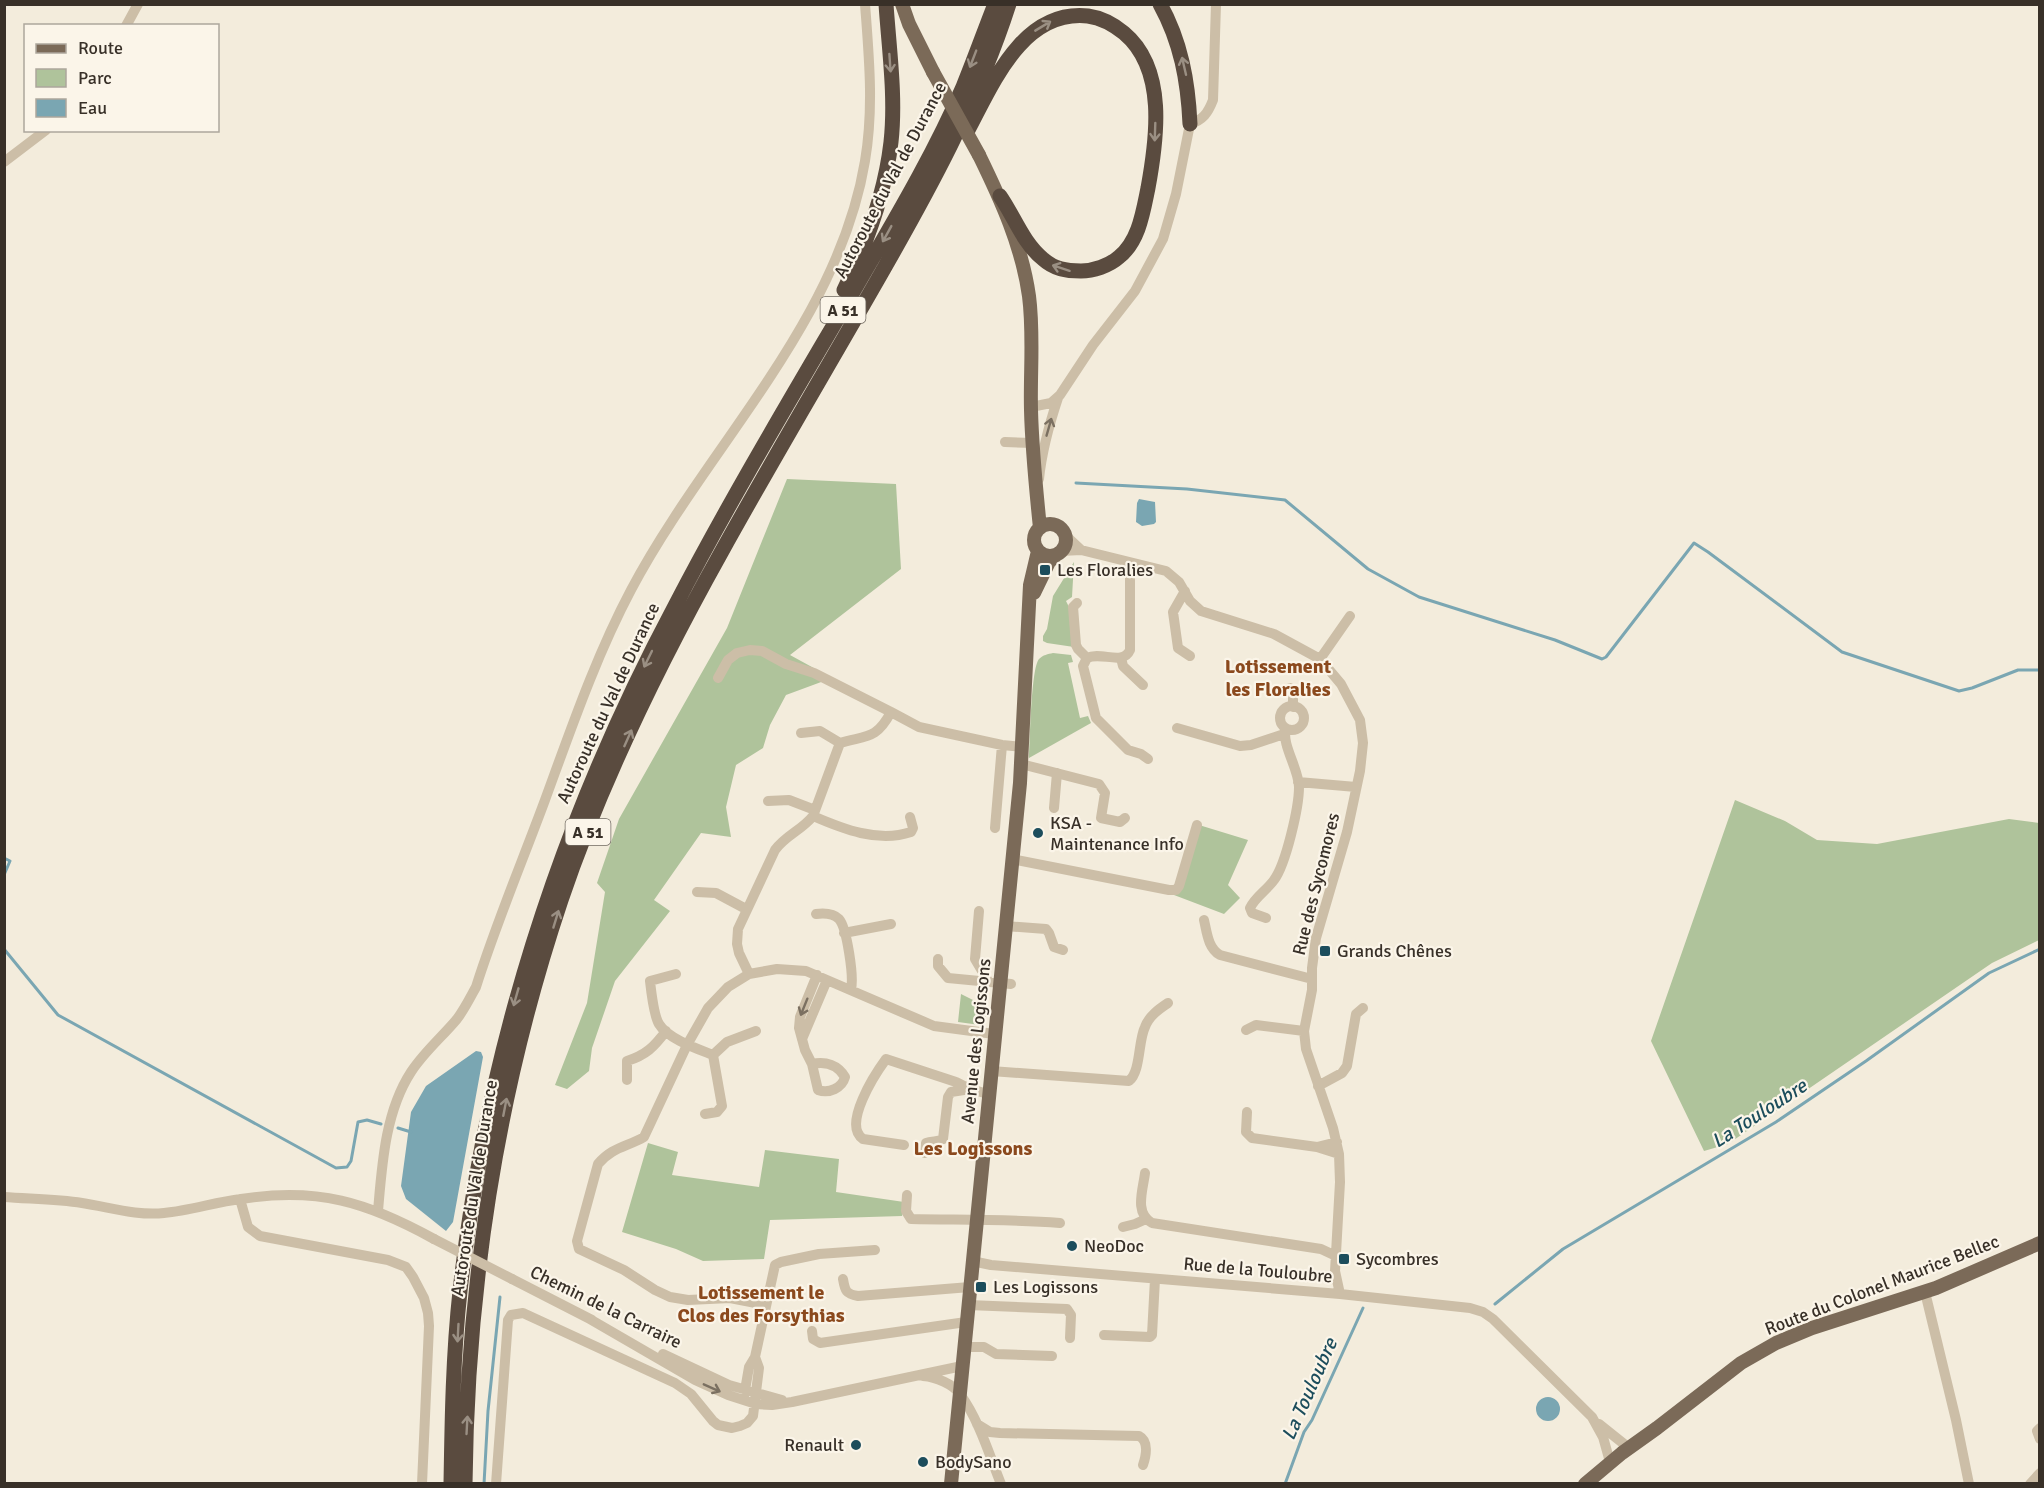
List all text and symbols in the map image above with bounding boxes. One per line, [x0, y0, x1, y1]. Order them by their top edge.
one-way arrow [1034, 19, 1051, 31]
legend [24, 24, 219, 132]
text: Route [78, 37, 123, 59]
one-way arrow [967, 49, 978, 68]
one-way arrow [884, 52, 895, 72]
one-way arrow [1177, 57, 1189, 76]
text: Parc [78, 67, 112, 89]
street label: Autoroute du Val de Durance [829, 78, 951, 282]
text: Eau [78, 97, 107, 119]
one-way arrow [1150, 122, 1161, 142]
one-way arrow [881, 224, 892, 242]
one-way arrow [1051, 262, 1070, 273]
road number: A 51 [820, 297, 866, 323]
one-way arrow [1043, 418, 1055, 437]
place label: Les Floralies [1057, 559, 1153, 581]
marker: Les Floralies [1038, 563, 1052, 577]
street label: Autoroute du Val de Durance [552, 599, 664, 807]
one-way arrow [641, 650, 653, 668]
district label: Lotissement les Floralies [1225, 654, 1332, 702]
one-way arrow [623, 729, 634, 747]
street label: Rue des Sycomores [1288, 810, 1344, 958]
place label: KSA - Maintenance Info [1050, 812, 1184, 855]
road number: A 51 [566, 819, 610, 845]
marker: KSA - Maintenance Info [1031, 826, 1045, 840]
one-way arrow [551, 910, 562, 929]
place label: Grands Chênes [1337, 940, 1452, 962]
marker: Grands Chênes [1318, 944, 1332, 958]
street label: Avenue des Logissons [956, 957, 996, 1125]
one-way arrow [510, 987, 521, 1006]
one-way arrow [798, 997, 809, 1016]
water label: La Touloubre [1707, 1073, 1813, 1154]
street label: Autoroute du Val de Durance [446, 1078, 502, 1298]
one-way arrow [500, 1097, 511, 1117]
district label: Les Logissons [914, 1136, 1033, 1161]
street label: Route du Colonel Maurice Bellec [1762, 1230, 2002, 1340]
place label: NeoDoc [1084, 1235, 1144, 1257]
marker: NeoDoc [1065, 1239, 1079, 1253]
place label: Sycombres [1356, 1248, 1439, 1270]
marker: Sycombres [1337, 1252, 1351, 1266]
street label: Rue de la Touloubre [1182, 1253, 1334, 1287]
street label: Chemin de la Carraire [527, 1261, 685, 1353]
place label: Les Logissons [993, 1276, 1098, 1298]
district label: Lotissement le Clos des Forsythias [677, 1280, 845, 1328]
marker: Les Logissons [974, 1280, 988, 1294]
one-way arrow [452, 1323, 463, 1343]
water label: La Touloubre [1276, 1334, 1343, 1444]
one-way arrow [702, 1383, 720, 1394]
one-way arrow [461, 1416, 472, 1436]
place label: Renault [784, 1434, 844, 1456]
marker: Renault [849, 1438, 863, 1452]
place label: BodySano [935, 1451, 1012, 1473]
marker: BodySano [916, 1455, 930, 1469]

